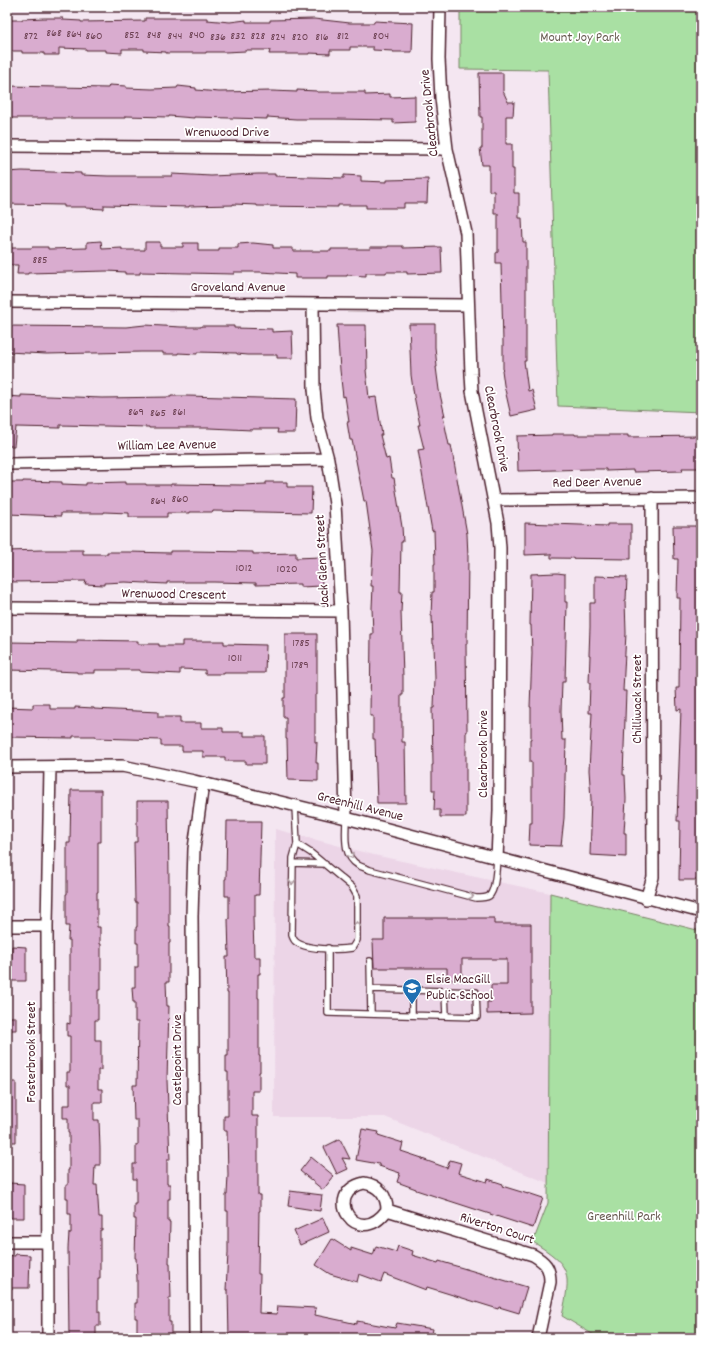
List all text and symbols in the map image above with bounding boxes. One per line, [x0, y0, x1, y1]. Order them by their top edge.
house number: 868 [46, 25, 62, 42]
house number: 864 [66, 26, 82, 43]
house number: 852 [124, 27, 140, 44]
house number: 848 [147, 27, 161, 44]
house number: 840 [189, 27, 205, 44]
house number: 872 [24, 28, 38, 45]
house number: 860 [85, 28, 103, 45]
house number: 844 [168, 28, 182, 45]
house number: 832 [230, 28, 246, 45]
house number: 828 [251, 28, 266, 45]
house number: 812 [337, 28, 349, 45]
house number: 804 [373, 28, 389, 45]
park label: Mount Joy Park [540, 28, 620, 48]
house number: 836 [210, 29, 226, 46]
house number: 824 [270, 29, 286, 46]
house number: 820 [292, 29, 308, 46]
house number: 816 [315, 29, 329, 46]
street label: Clearbrook Drive [415, 68, 445, 158]
street label: Wrenwood Drive [185, 123, 269, 143]
house number: 885 [32, 252, 48, 269]
street label: Groveland Avenue [191, 278, 285, 298]
street label: Clearbrook Drive [478, 384, 514, 474]
house number: 869 [128, 404, 144, 421]
house number: 861 [172, 404, 186, 421]
house number: 865 [150, 405, 166, 422]
street label: William Lee Avenue [117, 435, 217, 457]
street label: Red Deer Avenue [552, 472, 642, 494]
house number: 860 [171, 491, 189, 508]
house number: 864 [150, 493, 166, 510]
street label: Jack Glenn Street [311, 514, 335, 608]
house number: 1012 [235, 560, 253, 577]
house number: 1020 [277, 561, 297, 578]
street label: Wrenwood Crescent [121, 584, 227, 606]
house number: 1785 [292, 635, 310, 652]
house number: 1011 [228, 650, 242, 667]
street label: Chilliwack Street [628, 654, 648, 744]
house number: 1789 [291, 657, 309, 674]
street label: Clearbrook Drive [474, 710, 494, 798]
street label: Greenhill Avenue [315, 787, 405, 827]
one-way arrow [346, 852, 353, 859]
one-way arrow [288, 879, 296, 885]
one-way arrow [468, 892, 475, 900]
one-way arrow [353, 921, 361, 927]
place label: Elsie MacGill Public School [426, 970, 494, 1006]
school or university icon: Elsie MacGill Public School [401, 977, 423, 1005]
street label: Fosterbrook Street [22, 1001, 42, 1103]
street label: Castlepoint Drive [168, 1014, 188, 1106]
park label: Greenhill Park [587, 1207, 661, 1227]
street label: Riverton Court [457, 1208, 537, 1250]

